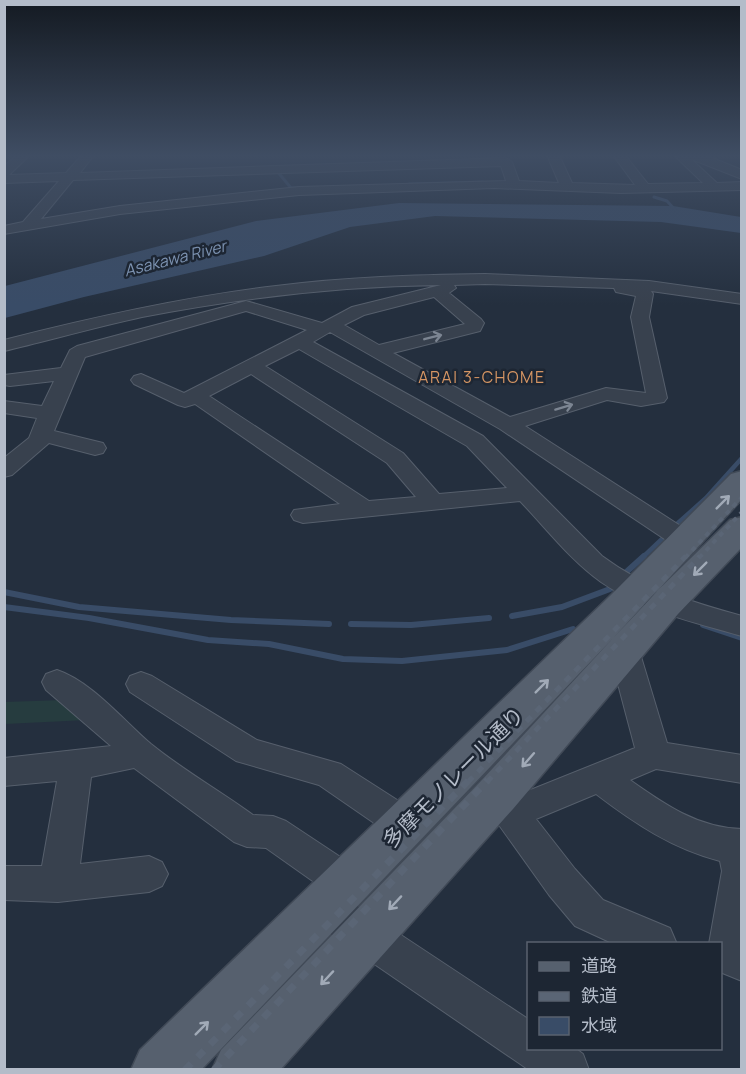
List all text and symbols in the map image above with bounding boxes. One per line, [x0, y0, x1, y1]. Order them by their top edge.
water label: Asakawa River [122, 234, 231, 281]
one-way arrow [424, 330, 443, 342]
district label: ARAI 3-CHOME [418, 366, 546, 388]
one-way arrow [554, 401, 573, 412]
one-way arrow [715, 494, 730, 509]
one-way arrow [693, 561, 708, 576]
one-way arrow [535, 679, 550, 694]
street label: 多摩モノレール通り [376, 700, 530, 854]
one-way arrow [521, 752, 534, 768]
one-way arrow [388, 896, 402, 911]
legend [527, 942, 722, 1050]
text: 道路 [581, 953, 617, 977]
one-way arrow [320, 970, 334, 985]
text: 鉄道 [581, 983, 617, 1007]
text: 水域 [581, 1013, 617, 1037]
one-way arrow [194, 1021, 209, 1036]

